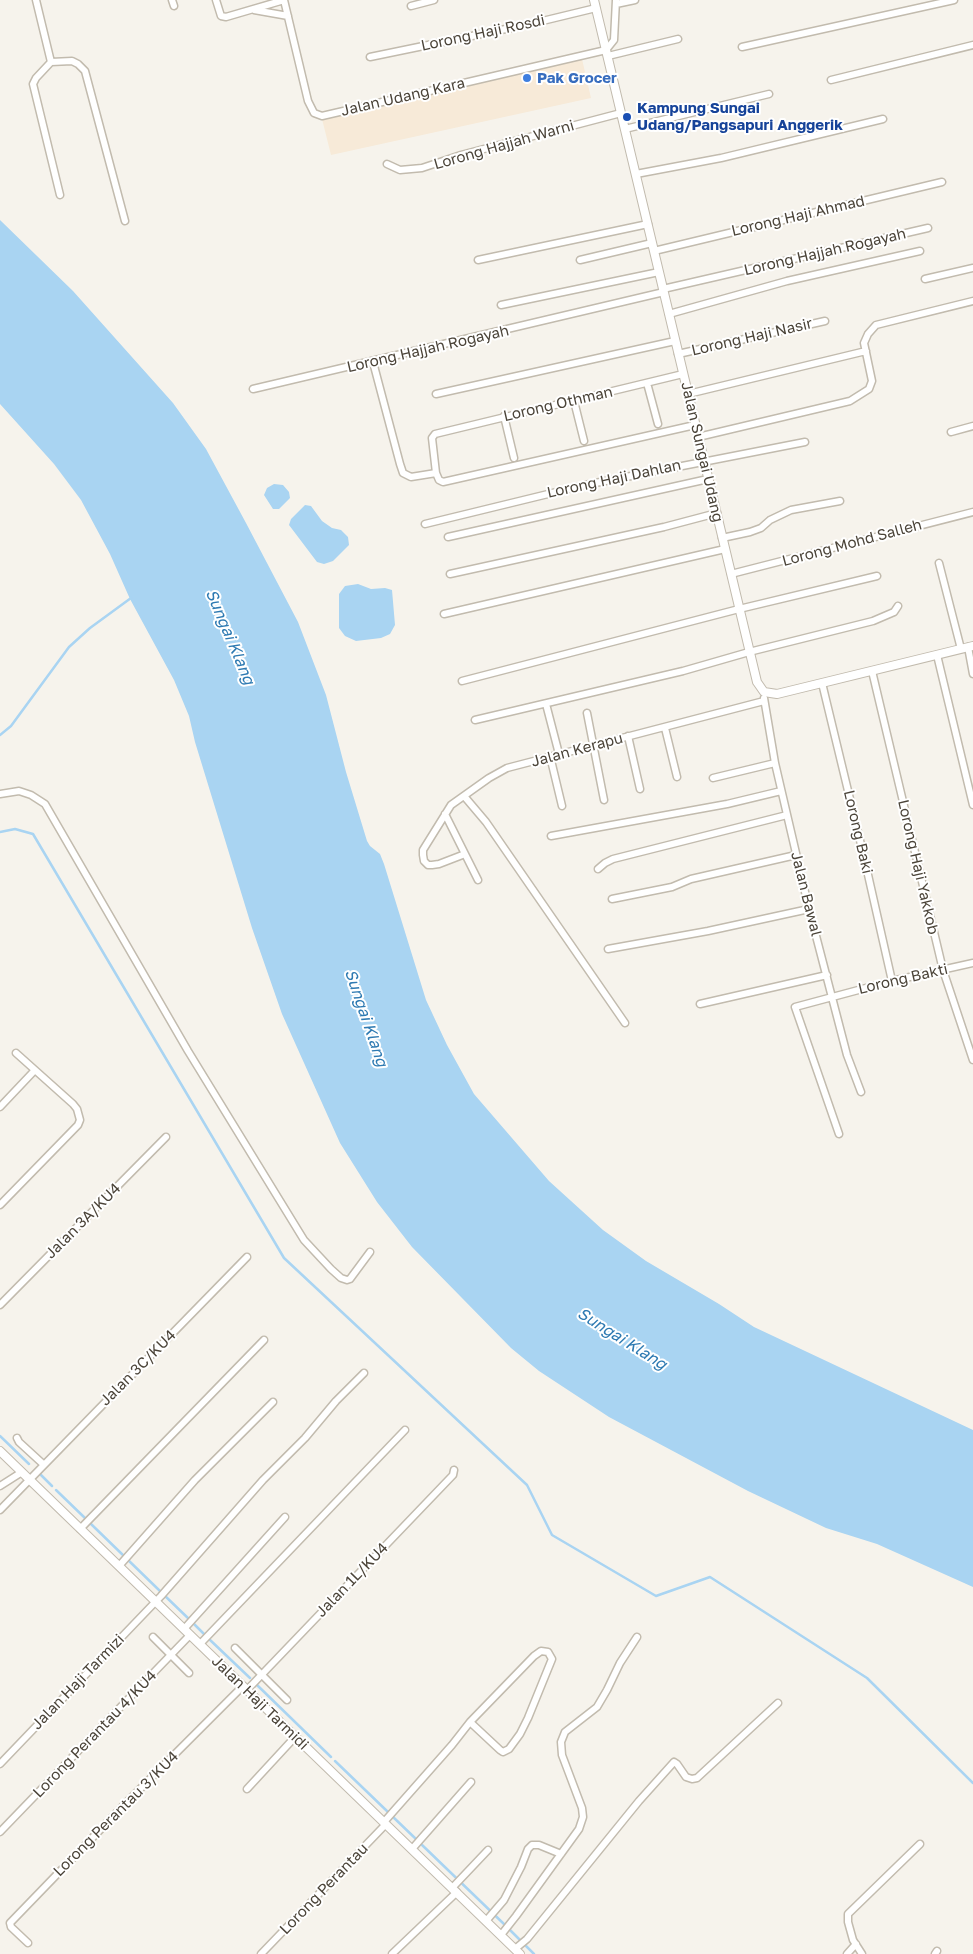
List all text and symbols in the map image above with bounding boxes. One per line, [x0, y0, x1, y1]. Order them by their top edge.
street label: Lorong Haji Rosdi [419, 11, 547, 55]
place label: Pak Grocer [537, 69, 617, 87]
marker: Pak Grocer [521, 72, 533, 84]
street label: Jalan Udang Kara [339, 74, 467, 120]
place label: Kampung Sungai Udang/Pangsapuri Anggerik [637, 99, 843, 134]
marker: Kampung Sungai Udang/Pangsapuri Anggerik [621, 111, 633, 123]
street label: Lorong Hajjah Warni [432, 116, 576, 174]
street label: Lorong Haji Ahmad [730, 192, 866, 240]
street label: Lorong Hajjah Rogayah [742, 225, 908, 279]
street label: Lorong Haji Nasir [690, 314, 814, 360]
street label: Lorong Hajjah Rogayah [345, 322, 511, 376]
street label: Jalan Sungai Udang [677, 380, 727, 524]
street label: Lorong Othman [502, 383, 614, 425]
street label: Lorong Haji Dahlan [545, 456, 683, 502]
street label: Lorong Mohd Salleh [780, 516, 924, 570]
water label: Sungai Klang [201, 586, 259, 688]
street label: Jalan Kerapu [529, 729, 625, 771]
street label: Lorong Baki [840, 788, 876, 876]
street label: Lorong Haji Yakkob [894, 798, 942, 936]
street label: Jalan Bawal [787, 850, 825, 938]
street label: Lorong Bakti [856, 960, 950, 998]
water label: Sungai Klang [340, 967, 392, 1069]
street label: Jalan 3A/KU4 [41, 1179, 125, 1263]
water label: Sungai Klang [574, 1304, 670, 1374]
street label: Jalan 3C/KU4 [96, 1326, 180, 1410]
street label: Jalan 1L/KU4 [312, 1539, 392, 1621]
street label: Jalan Haji Tarmizi [28, 1630, 128, 1734]
street label: Jalan Haji Tarmidi [208, 1652, 312, 1754]
street label: Lorong Perantau 4/KU4 [29, 1667, 161, 1801]
street label: Lorong Perantau 3/KU4 [50, 1748, 182, 1880]
street label: Lorong Perantau [276, 1840, 372, 1938]

